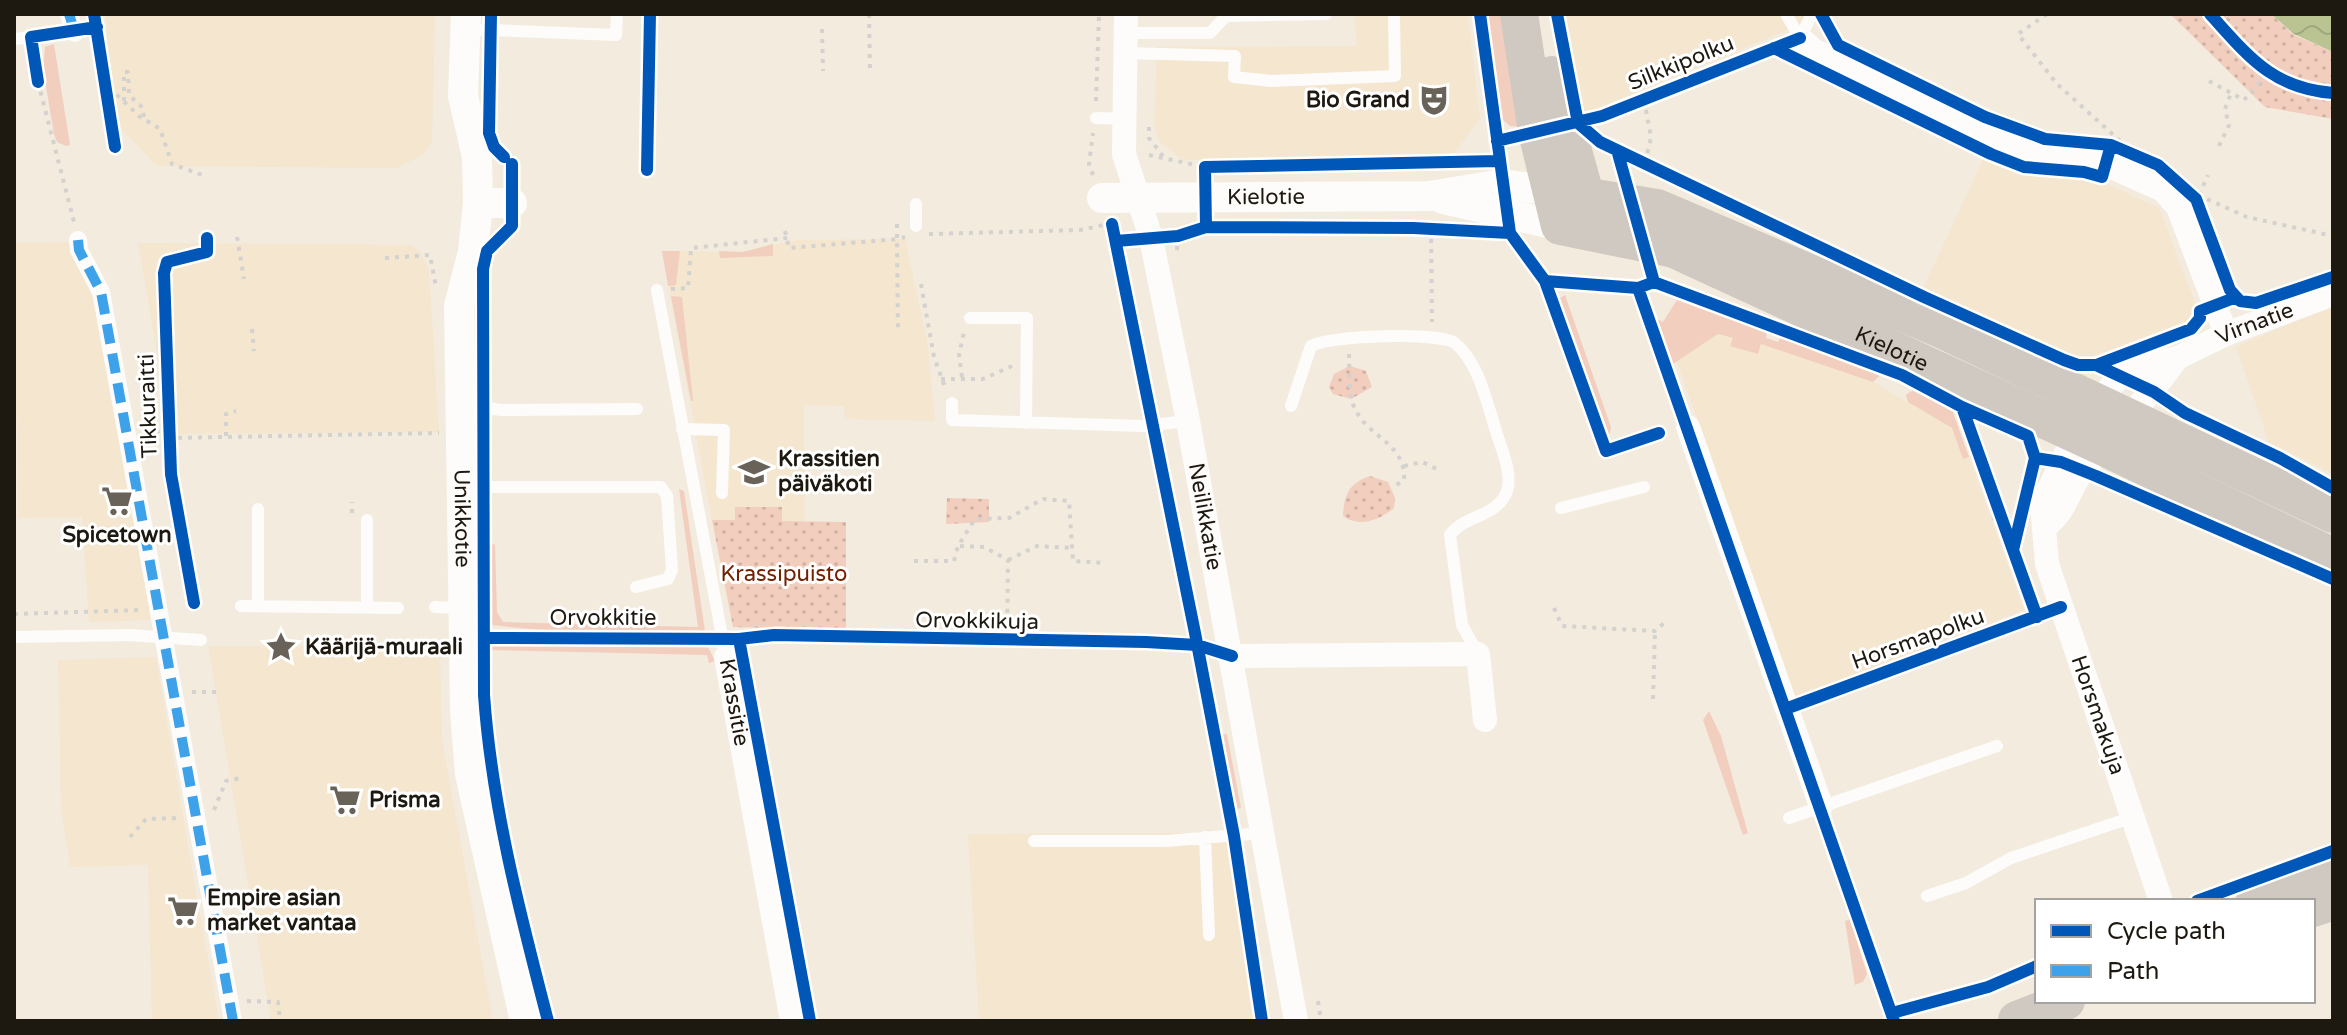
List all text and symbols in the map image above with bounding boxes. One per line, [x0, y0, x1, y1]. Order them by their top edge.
street label: Silkkipolku [1624, 30, 1738, 96]
theatre icon: Bio Grand [1417, 83, 1451, 117]
place label: Bio Grand [1306, 87, 1410, 113]
street label: Kielotie [1227, 184, 1305, 210]
street label: Virnatie [2211, 297, 2297, 350]
street label: Kielotie [1851, 321, 1932, 377]
street label: Tikkuraitti [133, 353, 163, 459]
place label: Krassitien päiväkoti [778, 446, 880, 497]
school or university icon: Krassitien päiväkoti [737, 455, 771, 489]
street label: Neilikkatie [1183, 461, 1228, 572]
street label: Unikkotie [448, 469, 476, 568]
supermarket icon: Spicetown [100, 484, 134, 518]
place label: Spicetown [62, 522, 172, 548]
park label: Krassipuisto [721, 561, 848, 587]
street label: Horsmapolku [1848, 603, 1988, 675]
street label: Orvokkitie [550, 605, 656, 631]
street label: Orvokkikuja [915, 607, 1039, 635]
place icon: Käärijä-muraali [264, 630, 298, 664]
place label: Käärijä-muraali [305, 634, 463, 660]
street label: Horsmakuja [2065, 652, 2131, 778]
street label: Krassitie [714, 656, 755, 748]
supermarket icon: Prisma [328, 783, 362, 817]
place label: Prisma [369, 787, 441, 813]
place label: Empire asian market vantaa [207, 885, 357, 936]
supermarket icon: Empire asian market vantaa [166, 894, 200, 928]
legend [2035, 899, 2315, 1003]
text: Cycle path [2107, 917, 2226, 946]
text: Path [2107, 957, 2160, 986]

